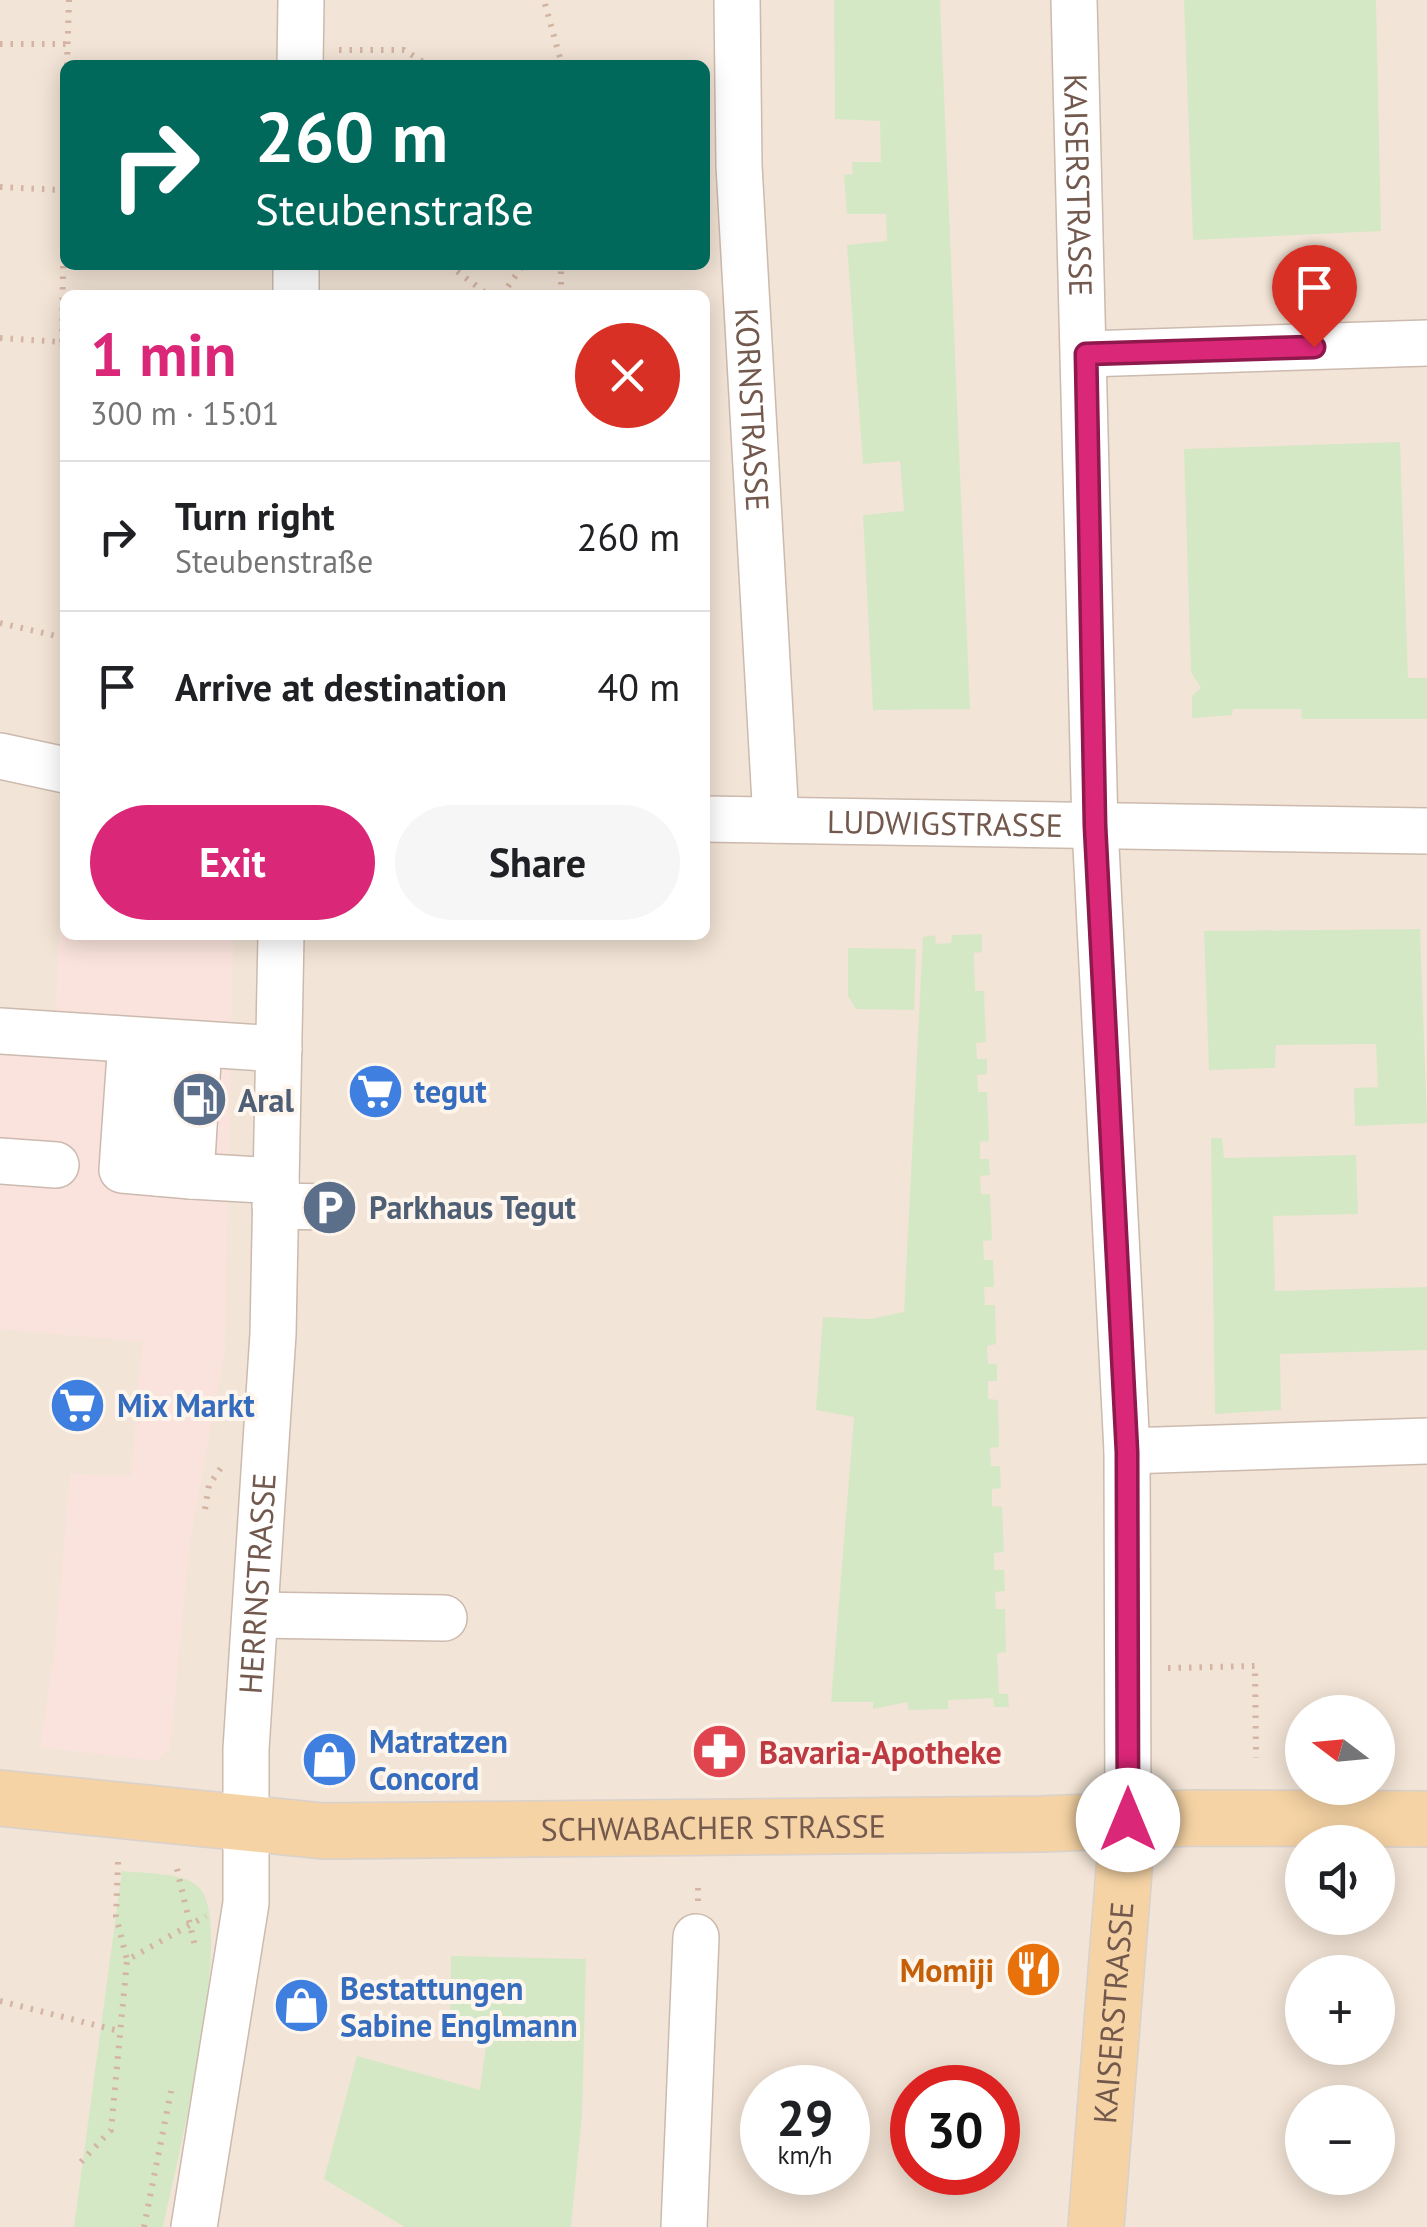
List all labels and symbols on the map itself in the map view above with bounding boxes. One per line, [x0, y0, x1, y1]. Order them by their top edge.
street label: KAISERSTRASSE [1055, 73, 1103, 297]
pin [1272, 245, 1357, 348]
street label: KORNSTRASSE [726, 307, 779, 512]
street label: LUDWIGSTRASSE [827, 800, 1063, 846]
supermarket icon: tegut [345, 1061, 405, 1121]
fuel station icon: Aral [169, 1070, 229, 1130]
place label: tegut [414, 1070, 487, 1112]
place label: Aral [238, 1079, 294, 1121]
parking icon: Parkhaus Tegut [300, 1177, 360, 1237]
place label: Parkhaus Tegut [369, 1186, 577, 1228]
supermarket icon: Mix Markt [48, 1375, 108, 1435]
place label: Mix Markt [117, 1384, 256, 1426]
street label: HERRNSTRASSE [229, 1472, 285, 1695]
north arrow [1285, 1695, 1395, 1805]
place label: Matratzen Concord [369, 1720, 508, 1799]
pharmacy icon: Bavaria-Apotheke [690, 1722, 750, 1782]
shop icon: Matratzen Concord [300, 1729, 360, 1789]
place label: Bavaria-Apotheke [759, 1731, 1002, 1773]
position arrow [1076, 1768, 1180, 1872]
street label: SCHWABACHER STRASSE [541, 1805, 886, 1850]
street label: KAISERSTRASSE [1083, 1900, 1143, 2125]
restaurant icon: Momiji [1003, 1940, 1063, 2000]
place label: Momiji [900, 1949, 994, 1991]
place label: Bestattungen Sabine Englmann [340, 1967, 578, 2046]
shop icon: Bestattungen Sabine Englmann [271, 1976, 331, 2036]
speed limit sign: 30 [890, 2065, 1020, 2195]

